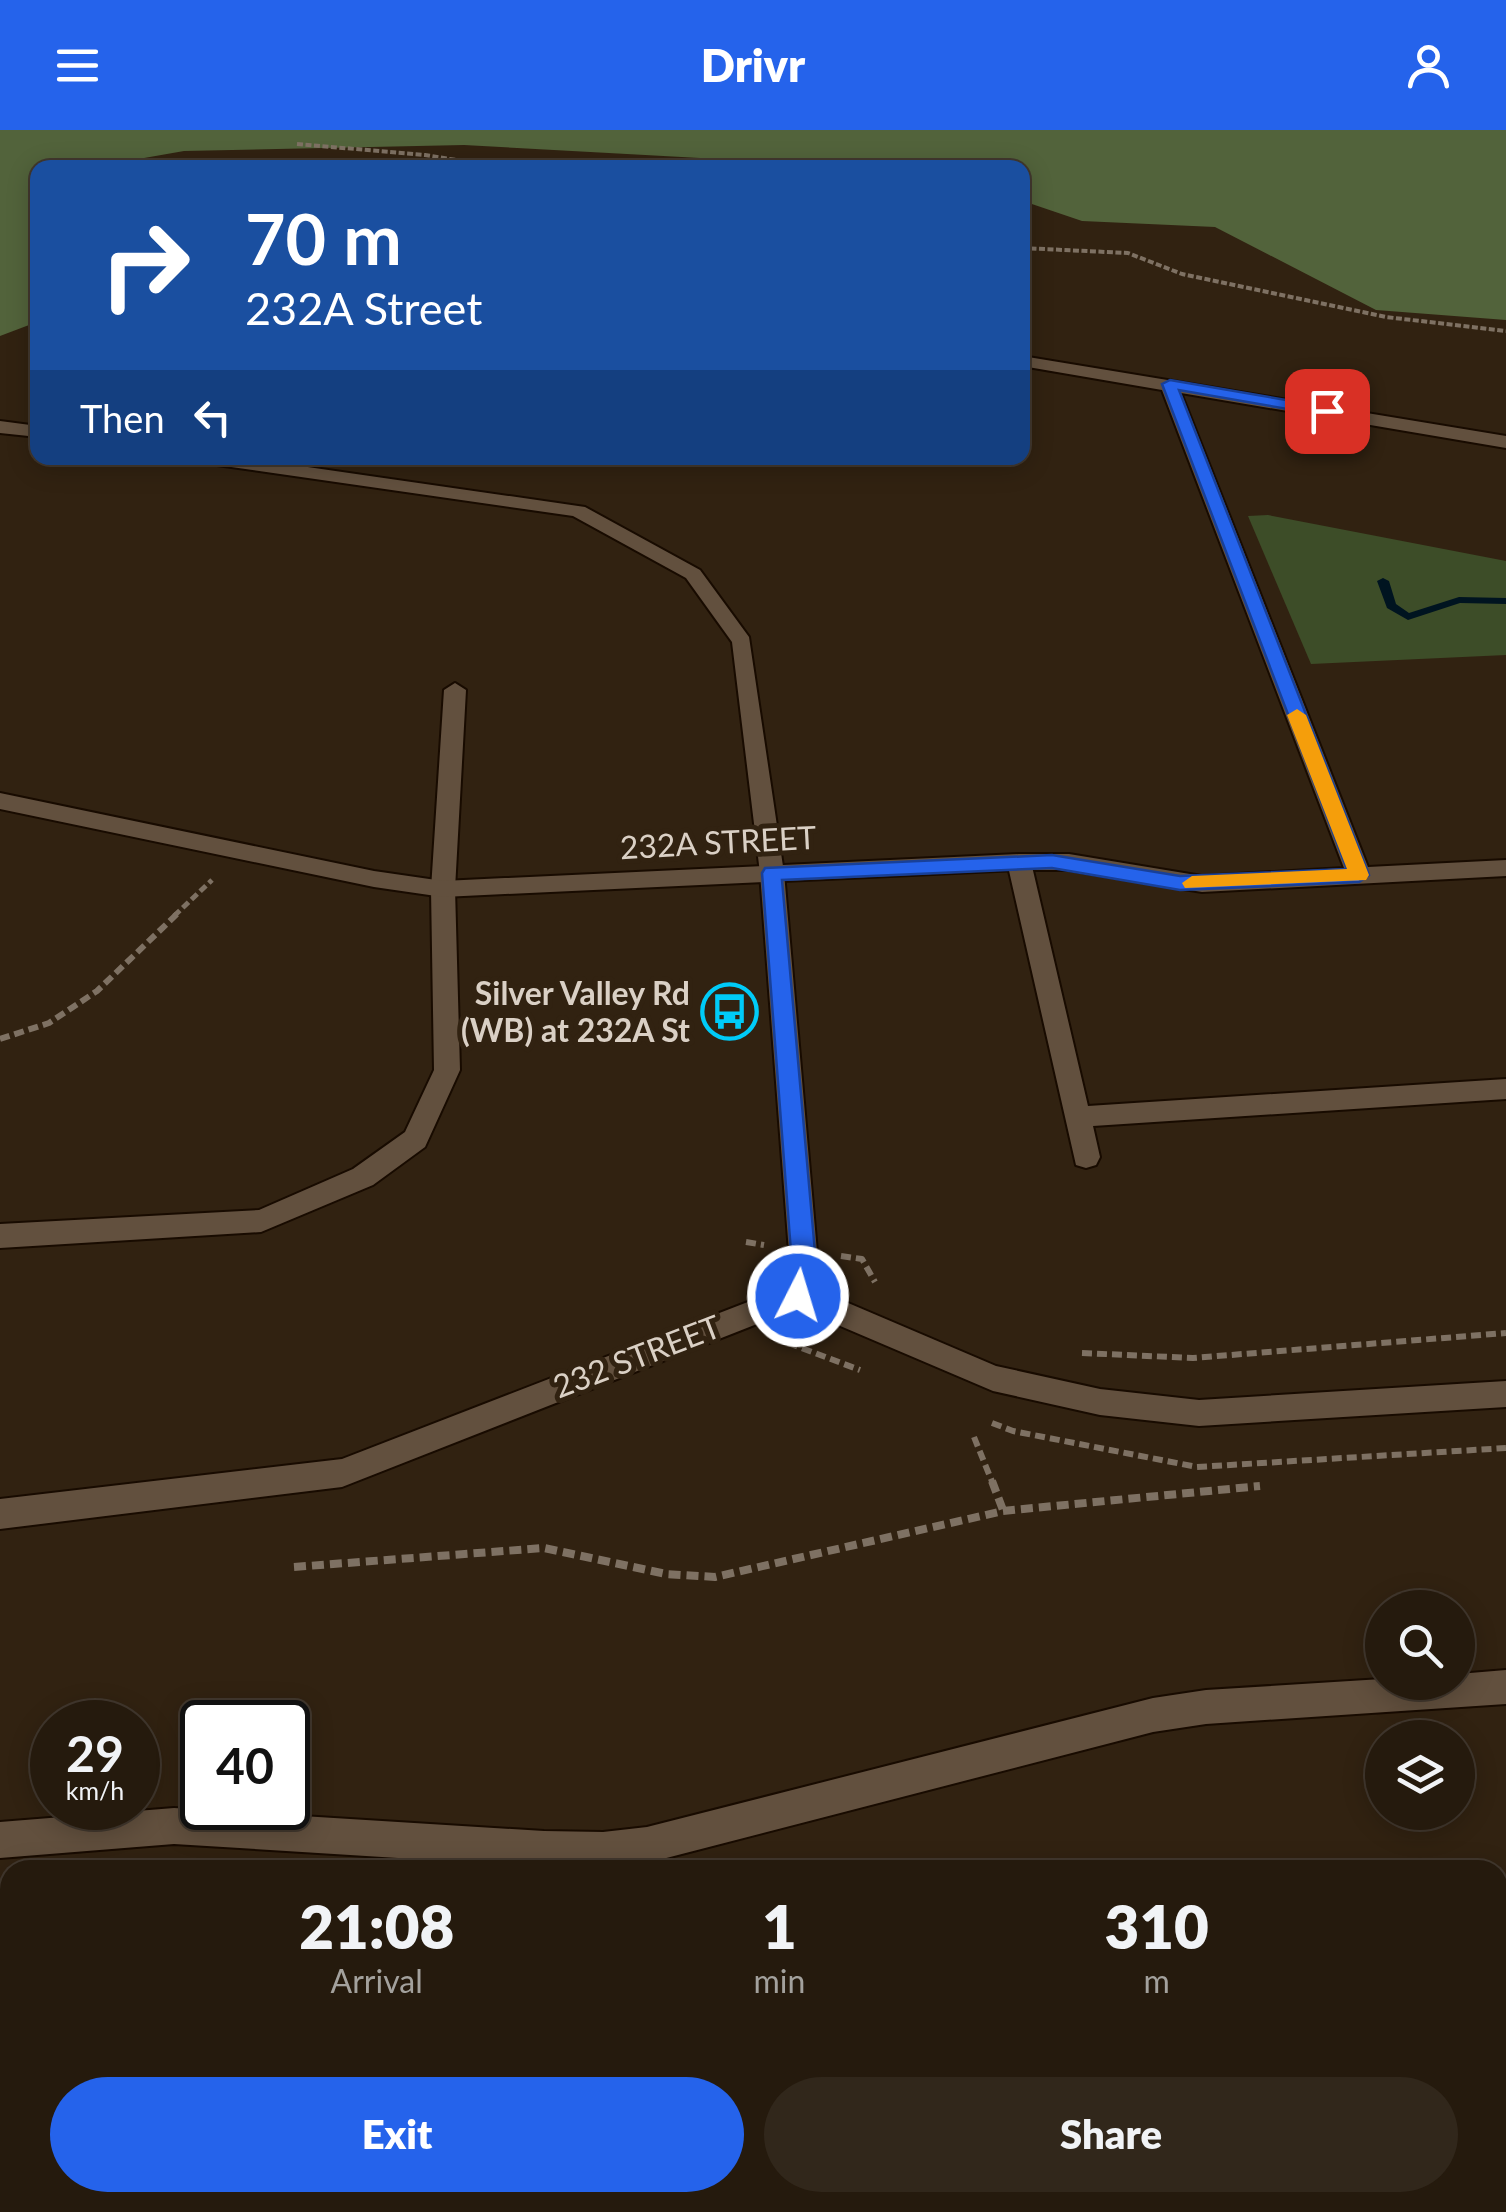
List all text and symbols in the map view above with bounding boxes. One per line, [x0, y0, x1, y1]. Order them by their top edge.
icon: menu [50, 38, 105, 93]
text: Drivr [701, 38, 805, 92]
icon: person [1401, 38, 1456, 93]
text: 70 m [245, 196, 402, 280]
icon: right [80, 200, 210, 330]
text: 232A Street [245, 281, 482, 335]
pin [1285, 369, 1370, 454]
icon: arrive [1300, 384, 1355, 439]
icon: left [185, 390, 240, 445]
text: Then [80, 395, 165, 441]
street label: 232A STREET [619, 817, 817, 866]
place label: Silver Valley Rd (WB) at 232A St [461, 973, 690, 1049]
bus stop icon: Silver Valley Rd (WB) at 232A St [699, 982, 759, 1042]
position arrow [746, 1244, 850, 1348]
street label: 232 STREET [547, 1306, 726, 1405]
map controls [1365, 1590, 1475, 1830]
button: search [1365, 1590, 1475, 1700]
speed limit sign: 40 [180, 1700, 310, 1830]
button: layers [1365, 1720, 1475, 1830]
text: 29 [66, 1723, 124, 1783]
text: km/h [66, 1775, 124, 1805]
text: 21:08 [299, 1890, 454, 1962]
text: 1 [762, 1890, 797, 1962]
text: 310 [1104, 1890, 1209, 1962]
text: Arrival [331, 1961, 423, 2000]
text: min [753, 1961, 805, 2000]
text: m [1143, 1961, 1170, 2000]
button: Exit [50, 2077, 744, 2192]
button: Share [764, 2077, 1458, 2192]

